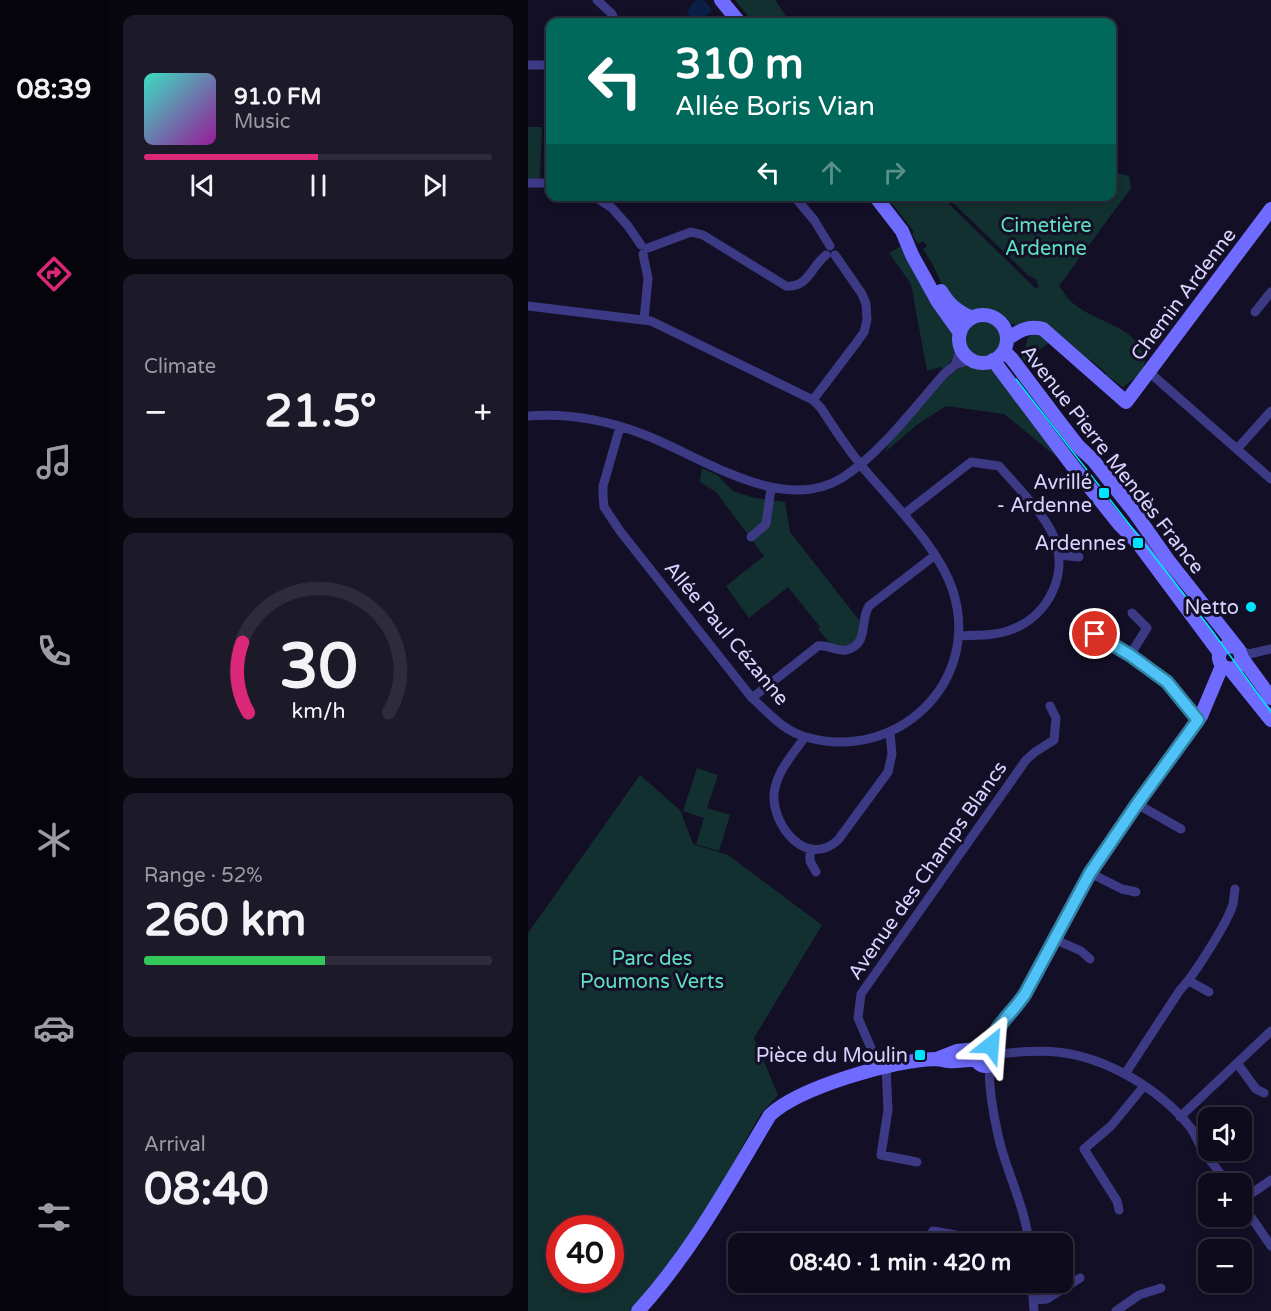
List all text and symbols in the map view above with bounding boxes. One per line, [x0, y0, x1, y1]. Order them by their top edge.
text: 310 m [675, 39, 804, 90]
icon: left [576, 42, 654, 120]
text: 08:39 [17, 73, 91, 106]
text: 91.0 FM [234, 84, 322, 110]
text: Allée Boris Vian [675, 90, 875, 123]
text: Music [234, 110, 290, 134]
icon: left [752, 156, 785, 189]
icon: ahead [815, 156, 848, 189]
icon: right [878, 156, 911, 189]
icon: previous [186, 169, 219, 202]
icon: pause [302, 169, 335, 202]
icon: next [418, 169, 451, 202]
park label: Cimetière Ardenne [1000, 214, 1092, 261]
street label: Chemin Ardenne [1126, 224, 1241, 366]
icon: directions [33, 253, 75, 295]
street label: Avenue Pierre Mendès France [1015, 340, 1209, 579]
text: Climate [144, 355, 216, 379]
text: 21.5° [264, 385, 377, 439]
text: − [144, 393, 168, 432]
text: + [473, 393, 492, 432]
icon: music [33, 441, 75, 483]
place label: Avrillé - Ardenne [997, 471, 1092, 518]
marker: Avrillé - Ardenne [1097, 486, 1111, 500]
place label: Ardennes [1035, 532, 1126, 556]
marker: Ardennes [1131, 536, 1145, 550]
street label: Allée Paul Cézanne [659, 557, 794, 711]
place label: Netto [1185, 596, 1239, 620]
marker: Netto [1244, 600, 1258, 614]
pin [1069, 608, 1120, 659]
icon: arrive [1078, 617, 1111, 650]
icon: phone [33, 630, 75, 672]
text: 30 [279, 630, 357, 705]
text: km/h [291, 698, 345, 724]
street label: Avenue des Champs Blancs [843, 757, 1013, 984]
icon: climate [33, 819, 75, 861]
text: Range · 52% [144, 864, 263, 888]
text: 260 km [144, 894, 306, 948]
park label: Parc des Poumons Verts [580, 947, 724, 994]
icon: car [33, 1007, 75, 1049]
position arrow [959, 1013, 1023, 1077]
place label: Pièce du Moulin [756, 1044, 908, 1068]
marker: Pièce du Moulin [913, 1048, 927, 1062]
map controls [1198, 1107, 1252, 1293]
button: sound [1198, 1107, 1252, 1161]
text: Arrival [144, 1133, 206, 1157]
text: 08:40 [144, 1163, 269, 1217]
button: + [1198, 1173, 1252, 1227]
icon: filters [33, 1196, 75, 1238]
speed limit sign: 40 [546, 1215, 624, 1293]
button: − [1198, 1239, 1252, 1293]
text: 08:40 · 1 min · 420 m [790, 1250, 1011, 1276]

